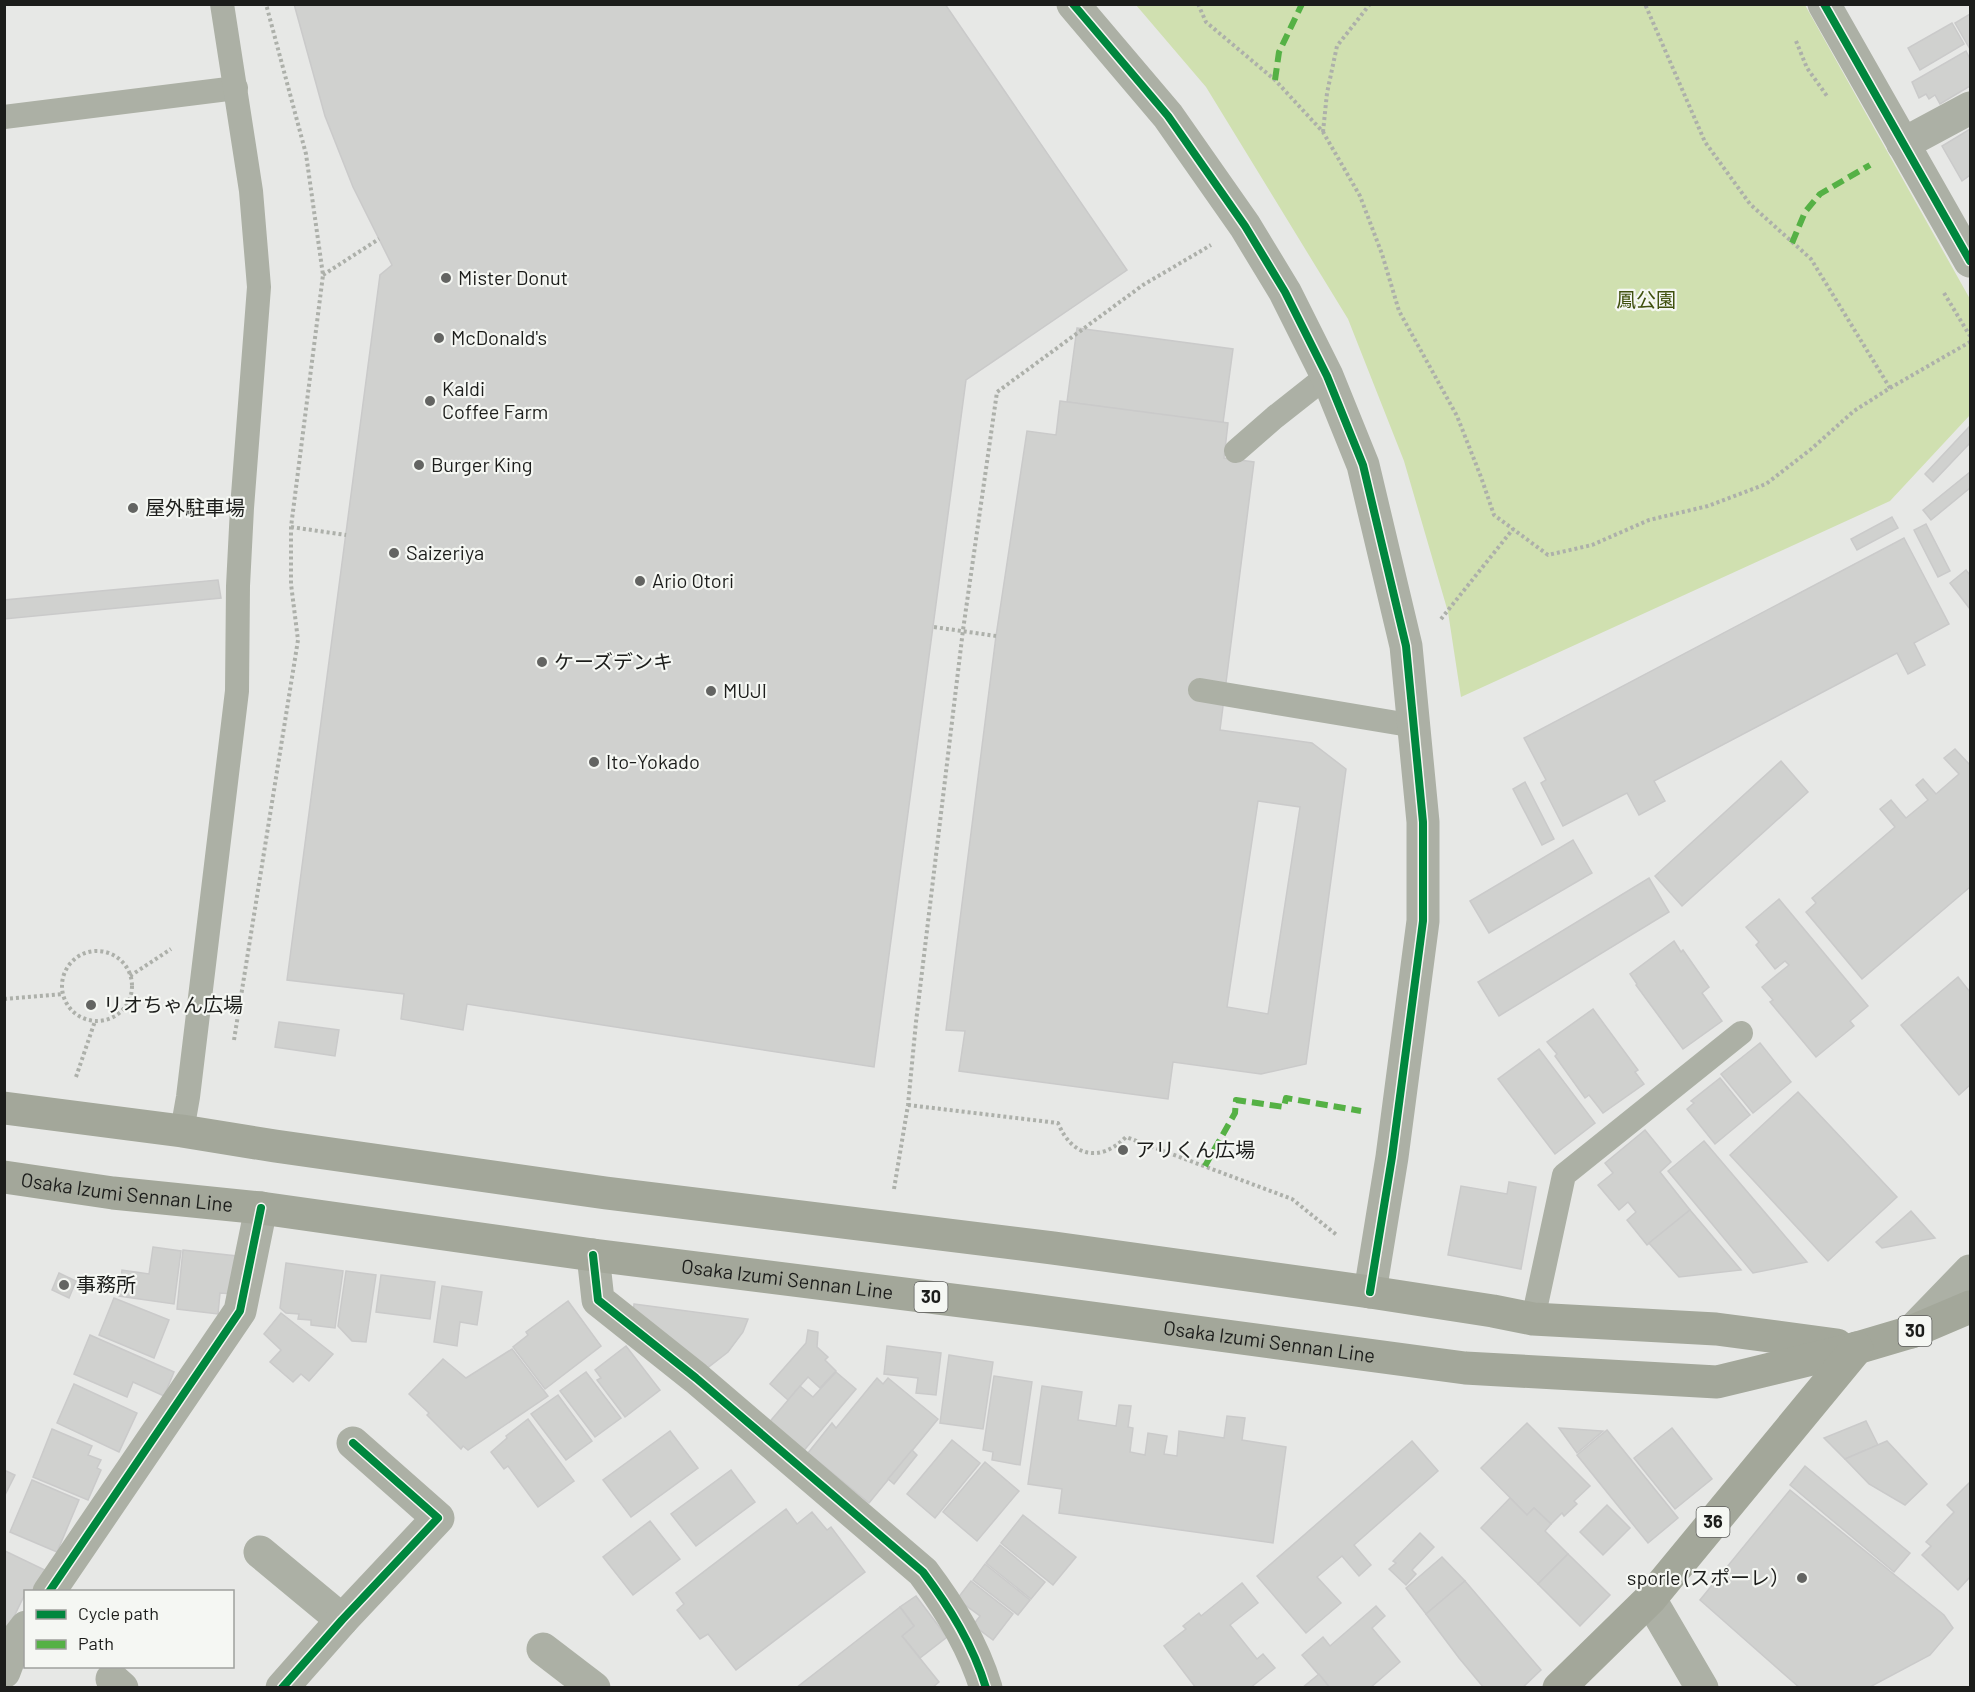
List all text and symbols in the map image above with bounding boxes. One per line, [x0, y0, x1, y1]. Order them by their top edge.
place label: Mister Donut [458, 265, 568, 289]
marker: Mister Donut [439, 271, 453, 285]
park label: 鳳公園 [1616, 287, 1676, 311]
place label: McDonald's [451, 325, 547, 349]
marker: McDonald's [432, 331, 446, 345]
place label: Kaldi Coffee Farm [442, 376, 548, 423]
marker: Kaldi Coffee Farm [423, 394, 437, 408]
place label: Burger King [431, 452, 532, 476]
marker: Burger King [412, 458, 426, 472]
place label: 屋外駐車場 [145, 495, 245, 519]
marker: 屋外駐車場 [126, 501, 140, 515]
place label: Saizeriya [406, 540, 484, 564]
marker: Saizeriya [387, 546, 401, 560]
place label: Ario Otori [652, 568, 734, 592]
marker: Ario Otori [633, 574, 647, 588]
place label: ケーズデンキ [554, 649, 673, 673]
marker: ケーズデンキ [535, 655, 549, 669]
place label: MUJI [723, 678, 767, 702]
marker: MUJI [704, 684, 718, 698]
place label: Ito-Yokado [606, 749, 700, 773]
marker: Ito-Yokado [587, 755, 601, 769]
place label: リオちゃん広場 [103, 992, 243, 1016]
marker: リオちゃん広場 [84, 998, 98, 1012]
place label: アリくん広場 [1135, 1137, 1255, 1161]
marker: アリくん広場 [1116, 1143, 1130, 1157]
street label: Osaka Izumi Sennan Line [19, 1167, 234, 1216]
street label: Osaka Izumi Sennan Line [680, 1253, 895, 1304]
place label: 事務所 [76, 1272, 136, 1296]
marker: 事務所 [57, 1278, 71, 1292]
road number: 30 [914, 1282, 948, 1312]
street label: Osaka Izumi Sennan Line [1162, 1315, 1377, 1367]
road number: 30 [1898, 1316, 1932, 1346]
road number: 36 [1696, 1507, 1730, 1537]
place label: sporle (スポーレ） [1627, 1565, 1790, 1589]
marker: sporle (スポーレ） [1795, 1571, 1809, 1585]
legend [24, 1590, 234, 1668]
text: Cycle path [78, 1602, 159, 1624]
text: Path [78, 1632, 114, 1654]

